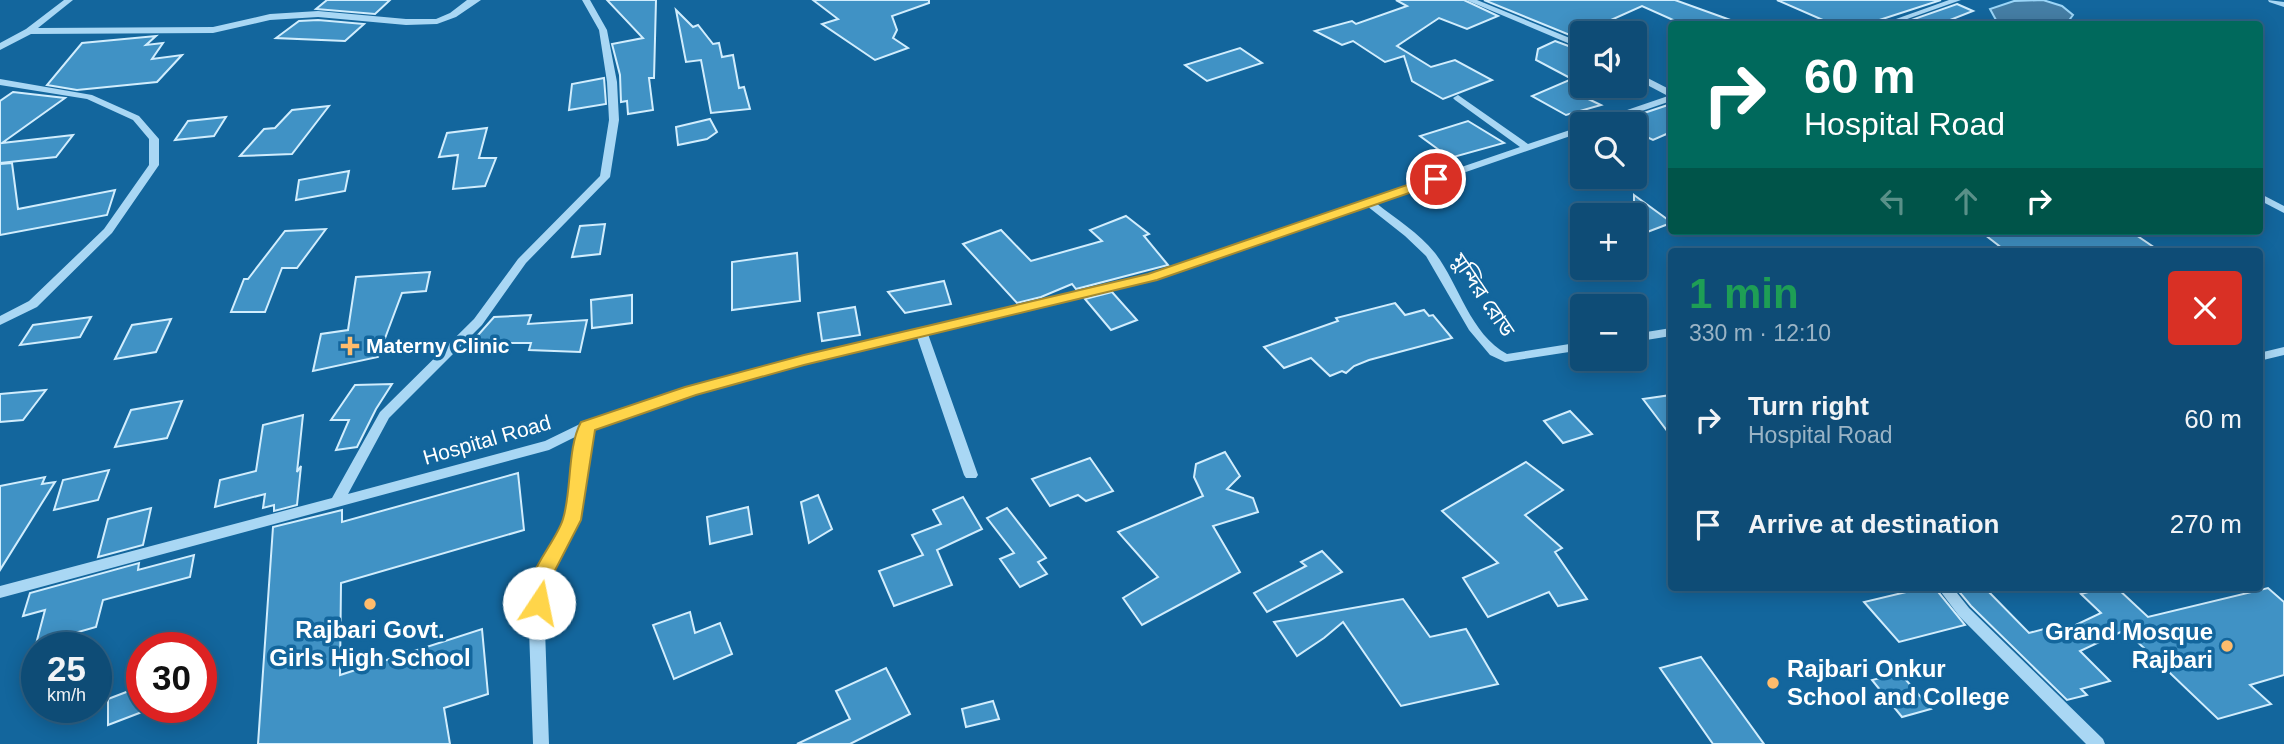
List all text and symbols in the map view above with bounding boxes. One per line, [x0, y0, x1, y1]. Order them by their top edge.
map controls [1570, 21, 1647, 371]
button: sound [1570, 21, 1647, 98]
icon: right [1689, 49, 1780, 140]
text: 60 m [1804, 49, 1916, 103]
text: Hospital Road [1804, 106, 2005, 142]
button: search [1570, 112, 1647, 189]
pin [1406, 149, 1466, 209]
icon: arrive [1417, 160, 1455, 198]
icon: left [1874, 182, 1912, 220]
icon: ahead [1947, 182, 1985, 220]
icon: right [2020, 182, 2058, 220]
button: + [1570, 203, 1647, 280]
street label: মুন্দির রোড [1446, 248, 1520, 342]
text: 1 min [1689, 270, 1799, 317]
button: close [2168, 271, 2242, 345]
button: − [1570, 294, 1647, 371]
text: 330 m · 12:10 [1689, 320, 1831, 346]
place label: Materny Clinic [366, 334, 510, 357]
marker: Materny Clinic [340, 336, 360, 356]
text: Turn right [1748, 391, 1869, 421]
icon: right [1689, 401, 1727, 439]
text: 60 m [2184, 404, 2242, 434]
street label: Hospital Road [420, 410, 553, 469]
text: Hospital Road [1748, 422, 1892, 448]
icon: arrive [1689, 506, 1727, 544]
text: Arrive at destination [1748, 509, 1999, 539]
text: 270 m [2170, 509, 2242, 539]
position arrow [502, 566, 576, 640]
marker: Rajbari Govt. Girls High School [362, 596, 378, 612]
place label: Rajbari Govt. Girls High School [269, 616, 471, 671]
place label: Grand Mosque Rajbari [2045, 618, 2213, 673]
speed limit sign: 30 [126, 632, 217, 723]
marker: Grand Mosque Rajbari [2219, 638, 2235, 654]
text: 25 [47, 649, 86, 688]
place label: Rajbari Onkur School and College [1787, 655, 2010, 710]
marker: Rajbari Onkur School and College [1765, 675, 1781, 691]
text: km/h [47, 685, 86, 705]

